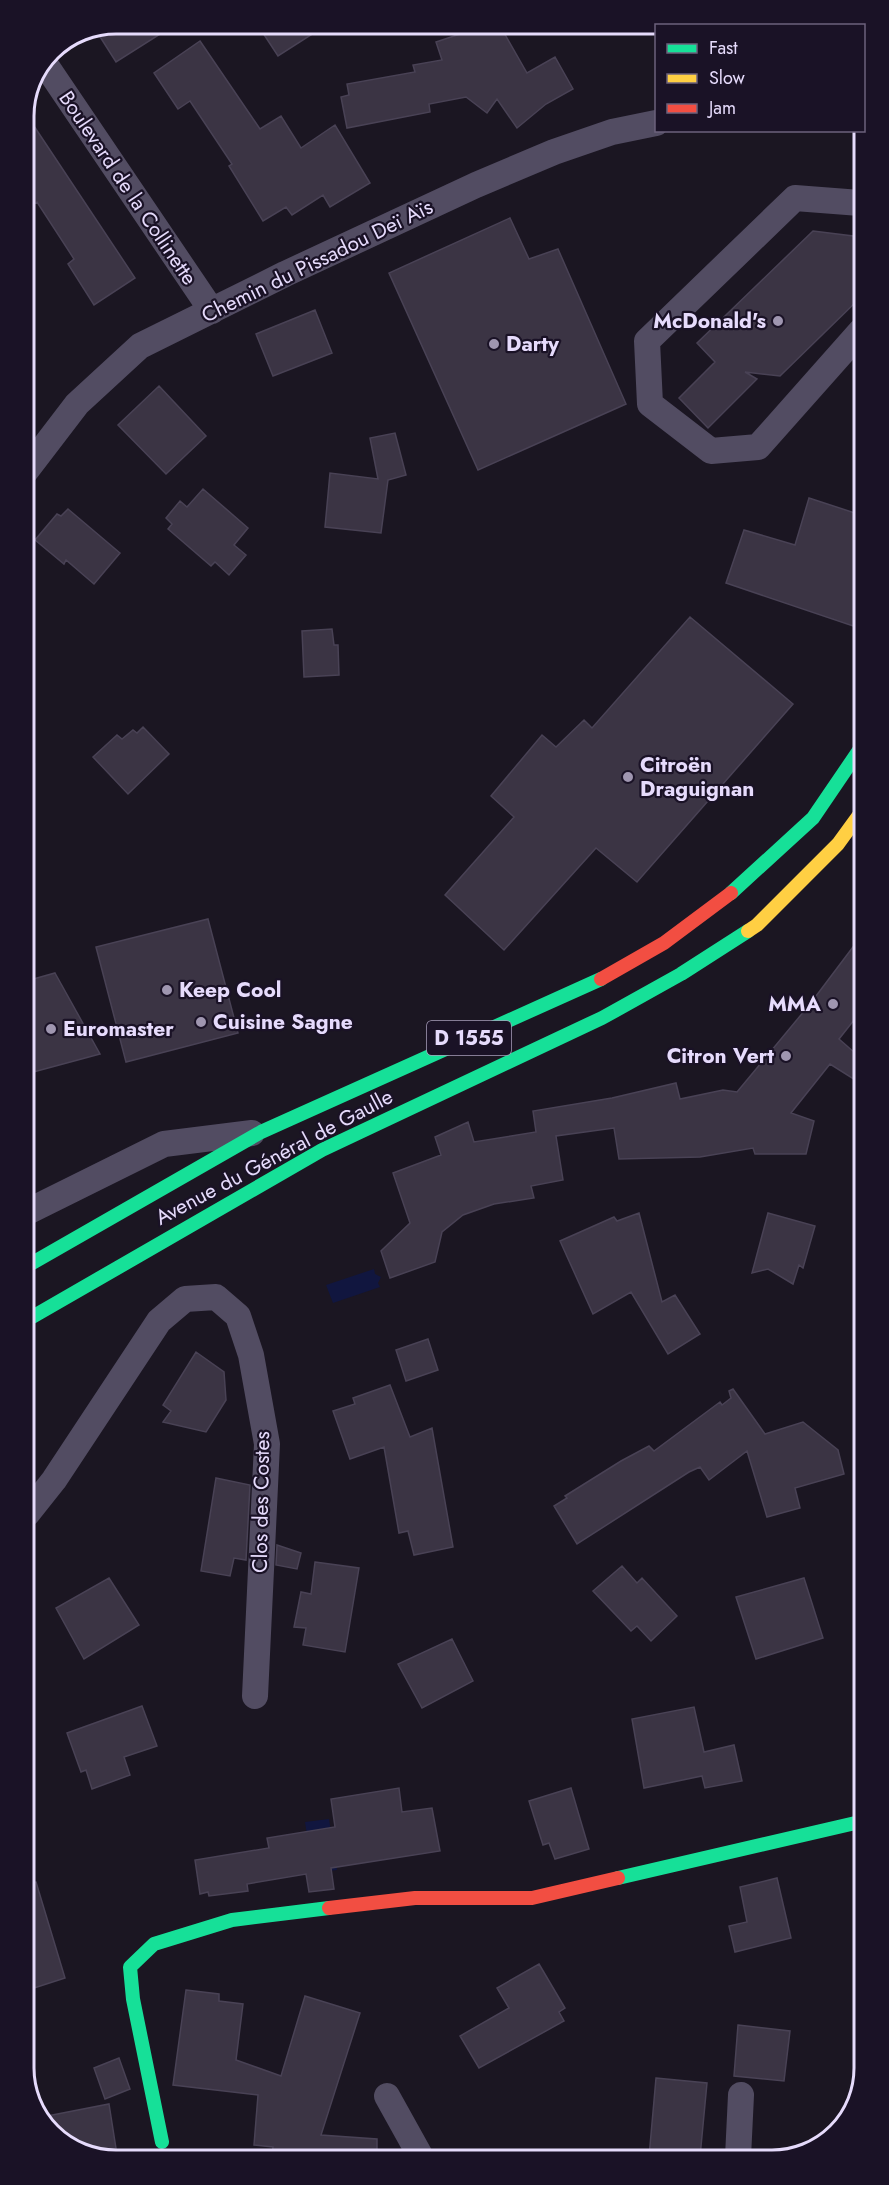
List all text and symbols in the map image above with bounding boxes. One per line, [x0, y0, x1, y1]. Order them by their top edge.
legend [655, 24, 865, 132]
text: Fast [709, 35, 738, 61]
text: Slow [709, 65, 746, 91]
street label: Boulevard de la Collinette [52, 85, 204, 291]
text: Jam [707, 95, 736, 121]
street label: Chemin du Pissadou Deï Aïs [196, 192, 438, 330]
place label: McDonald's [653, 306, 766, 336]
marker: McDonald's [771, 314, 785, 328]
place label: Darty [506, 329, 560, 359]
marker: Darty [487, 337, 501, 351]
place label: Citroën Draguignan [640, 750, 754, 804]
marker: Citroën Draguignan [621, 770, 635, 784]
place label: Keep Cool [179, 975, 282, 1005]
marker: Keep Cool [160, 983, 174, 997]
place label: MMA [768, 989, 822, 1019]
marker: MMA [826, 997, 840, 1011]
place label: Cuisine Sagne [213, 1007, 353, 1037]
place label: Euromaster [63, 1014, 174, 1044]
marker: Cuisine Sagne [194, 1015, 208, 1029]
road number: D 1555 [427, 1021, 511, 1055]
marker: Euromaster [44, 1022, 58, 1036]
place label: Citron Vert [667, 1041, 774, 1071]
marker: Citron Vert [779, 1049, 793, 1063]
street label: Avenue du Général de Gaulle [150, 1081, 398, 1233]
street label: Clos des Costes [245, 1431, 277, 1573]

